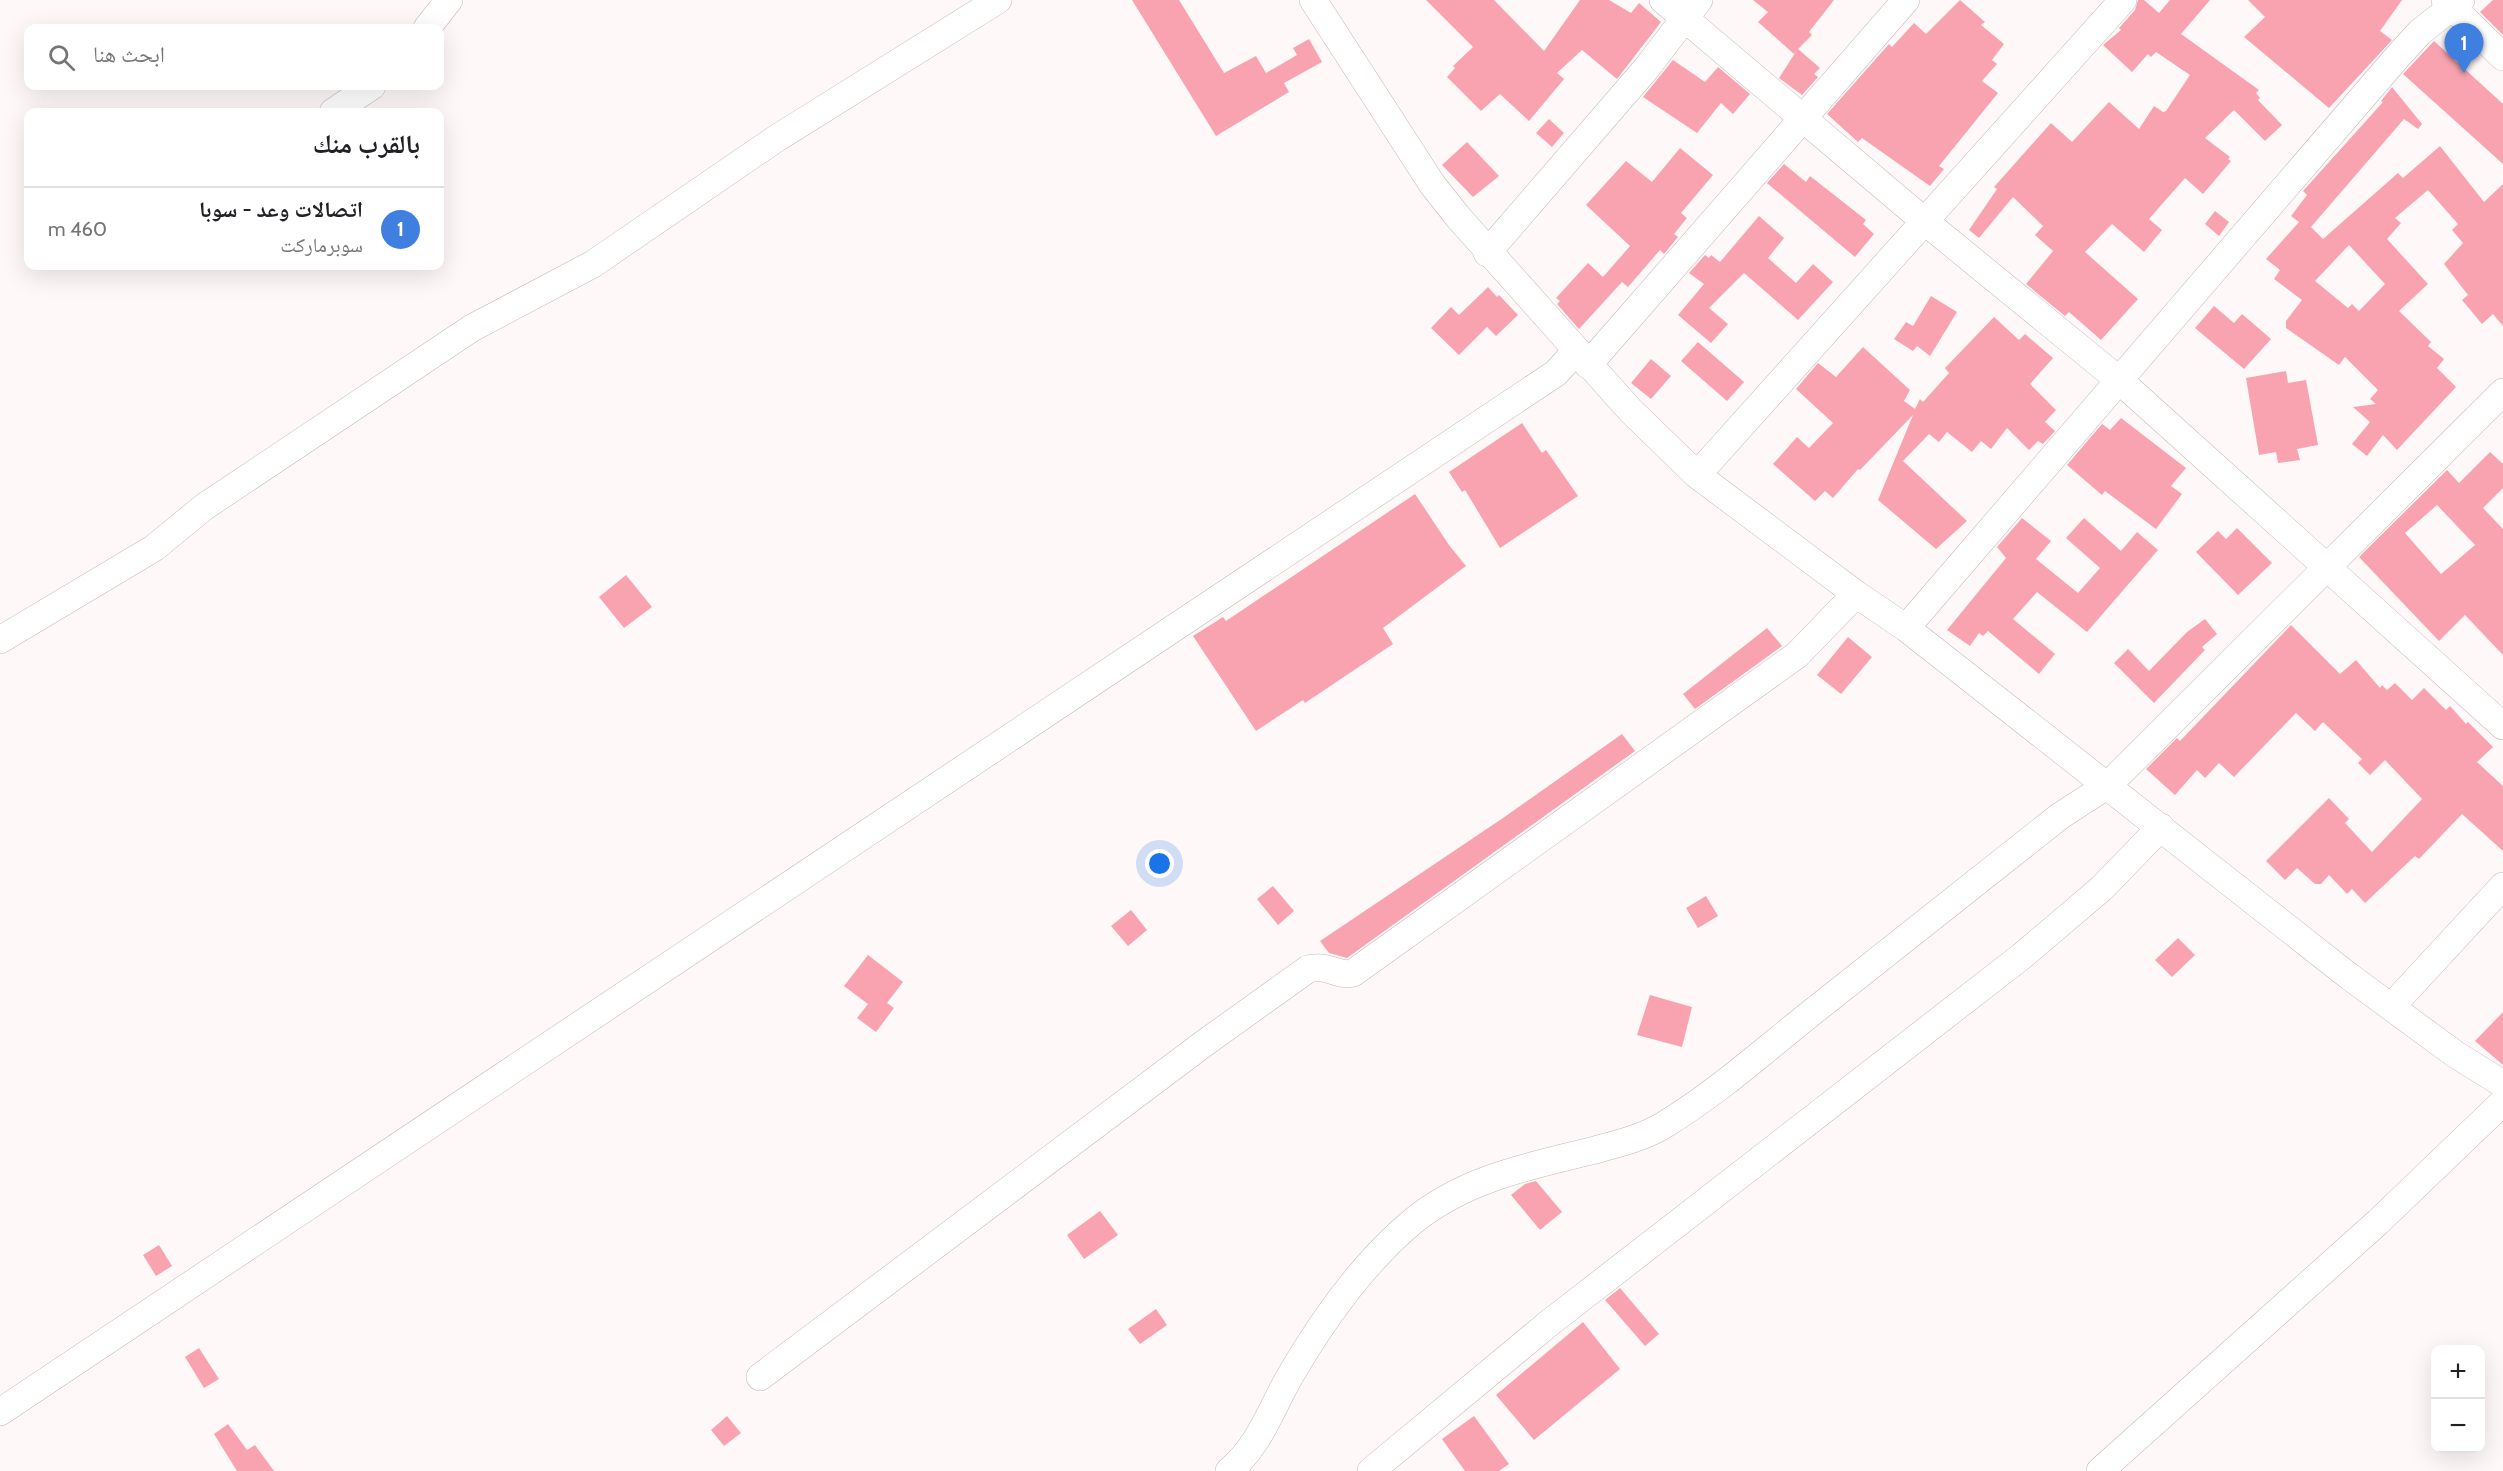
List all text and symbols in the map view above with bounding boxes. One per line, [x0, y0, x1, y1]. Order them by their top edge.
pin: 1 [2444, 23, 2484, 73]
search box [24, 24, 444, 90]
icon: search [45, 41, 78, 74]
text: ابحث هنا [93, 41, 165, 68]
text: بالقرب منك [313, 128, 420, 160]
text: اتصالات وعد - سوبا [199, 196, 363, 223]
text: 460 m [48, 217, 107, 241]
text: 1 [397, 217, 404, 241]
text: سوبرماركت [280, 233, 363, 257]
your location [1145, 849, 1174, 878]
map controls [2431, 1345, 2485, 1453]
button: + [2431, 1345, 2485, 1399]
button: − [2431, 1399, 2485, 1453]

